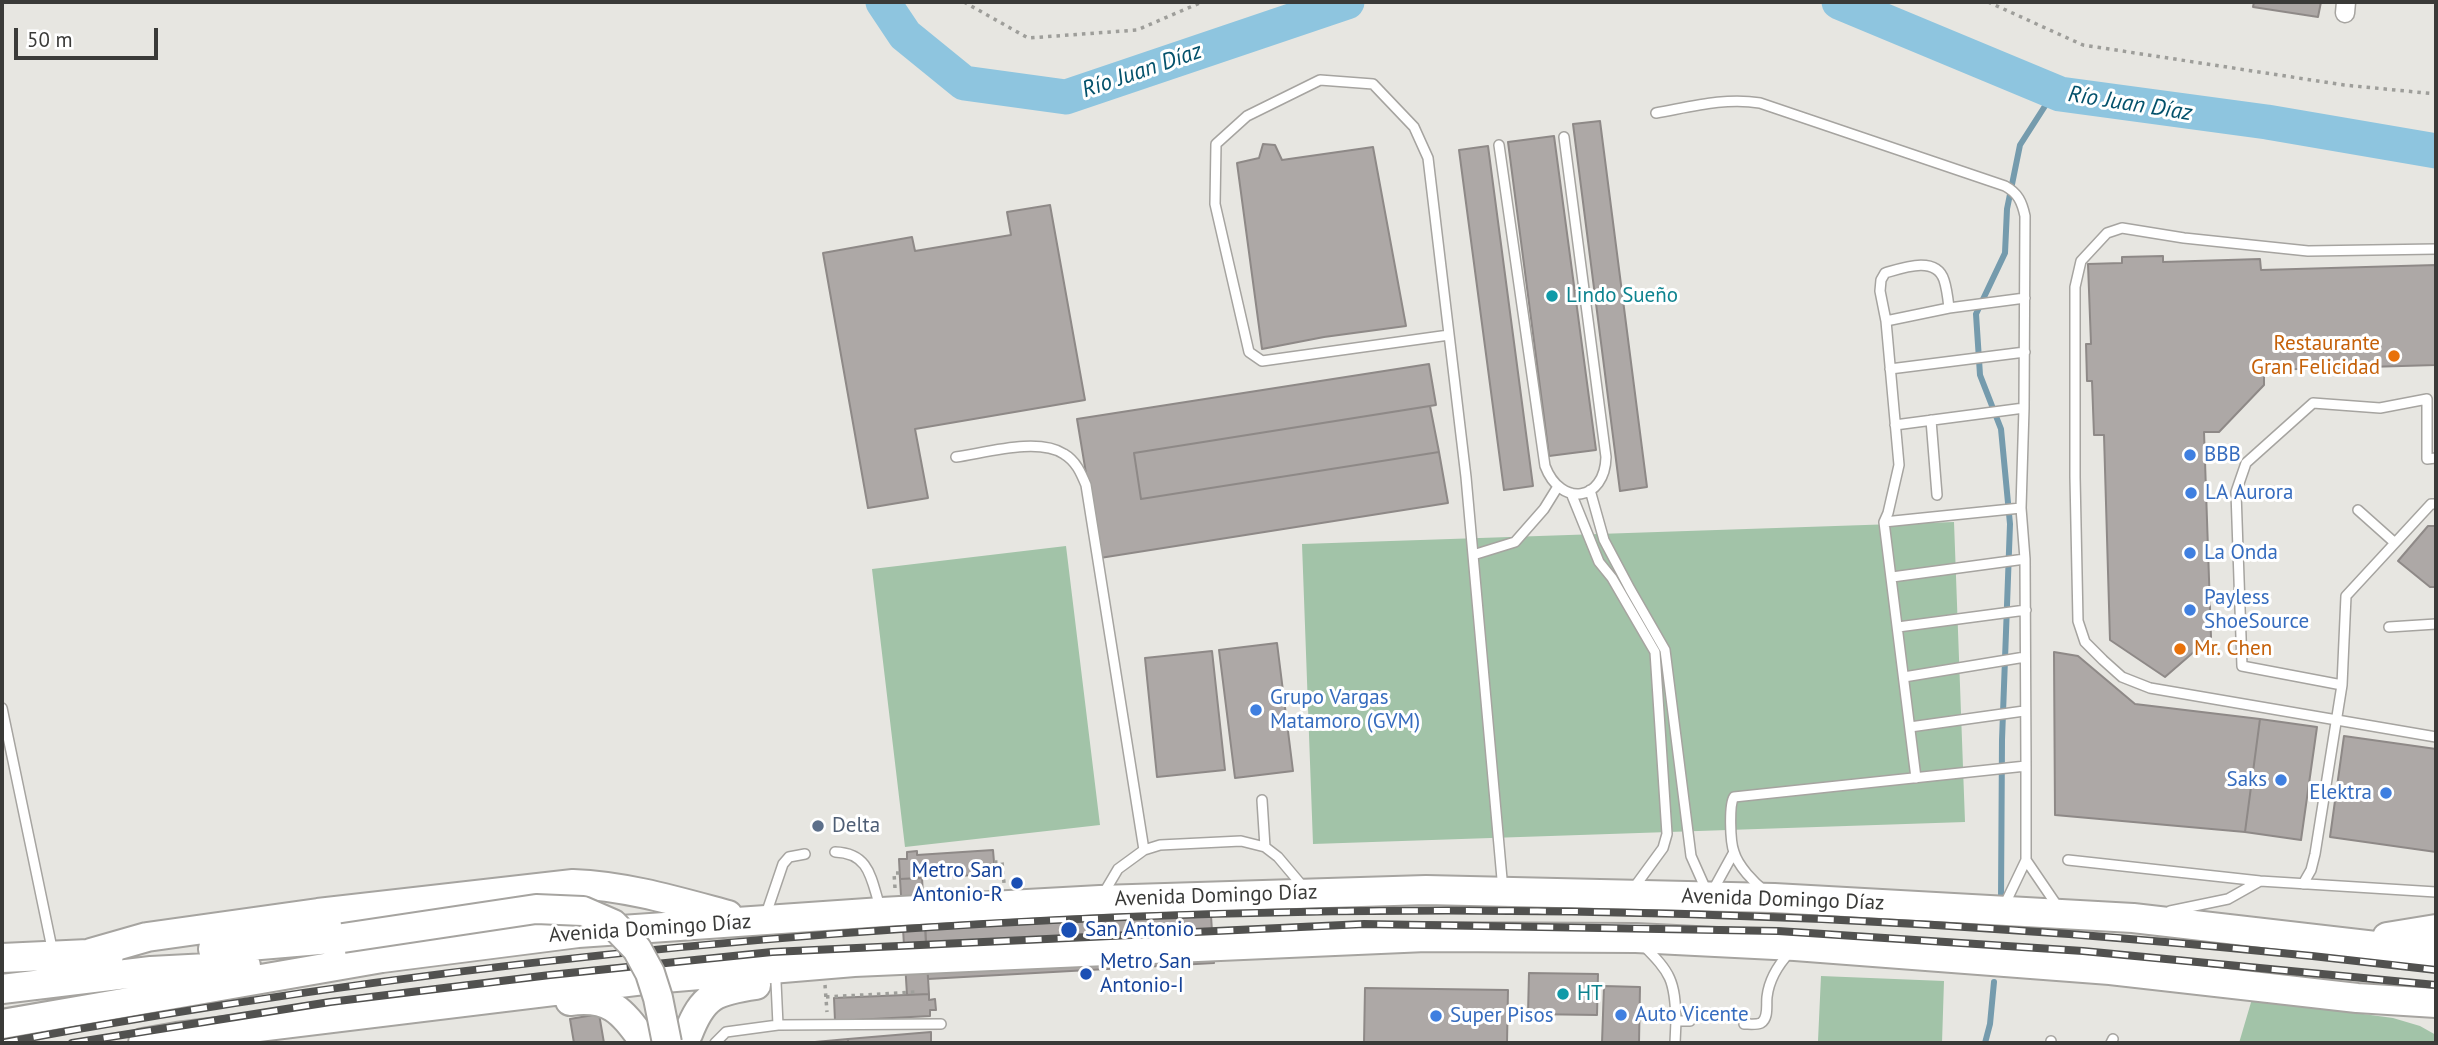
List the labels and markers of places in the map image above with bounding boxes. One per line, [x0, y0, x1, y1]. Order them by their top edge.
place label: Lindo Sueño [1566, 283, 1678, 309]
marker: Lindo Sueño [1544, 288, 1560, 304]
place label: Restaurante Gran Felicidad [2251, 331, 2380, 381]
marker: Restaurante Gran Felicidad [2386, 348, 2402, 364]
place label: BBB [2204, 442, 2241, 468]
marker: BBB [2182, 447, 2198, 463]
place label: LA Aurora [2205, 480, 2293, 506]
marker: LA Aurora [2183, 485, 2199, 501]
place label: La Onda [2204, 540, 2278, 566]
marker: La Onda [2182, 545, 2198, 561]
place label: Payless ShoeSource [2204, 585, 2309, 635]
marker: Payless ShoeSource [2182, 602, 2198, 618]
place label: Mr. Chen [2194, 636, 2272, 662]
marker: Mr. Chen [2172, 641, 2188, 657]
place label: Grupo Vargas Matamoro (GVM) [1270, 685, 1420, 735]
marker: Grupo Vargas Matamoro (GVM) [1248, 702, 1264, 718]
place label: Saks [2227, 767, 2267, 793]
marker: Saks [2273, 772, 2289, 788]
place label: Elektra [2309, 780, 2372, 806]
marker: Elektra [2378, 785, 2394, 801]
place label: Delta [832, 813, 880, 839]
marker: Delta [810, 818, 826, 834]
place label: Metro San Antonio-R [912, 858, 1003, 908]
marker: Metro San Antonio-R [1009, 875, 1025, 891]
place label: San Antonio [1085, 917, 1194, 943]
marker: San Antonio [1059, 920, 1079, 940]
place label: Metro San Antonio-I [1100, 949, 1191, 999]
marker: Metro San Antonio-I [1078, 966, 1094, 982]
place label: HT [1577, 981, 1603, 1007]
marker: HT [1555, 986, 1571, 1002]
place label: Auto Vicente [1635, 1002, 1749, 1028]
place label: Super Pisos [1450, 1003, 1554, 1029]
marker: Auto Vicente [1613, 1007, 1629, 1023]
marker: Super Pisos [1428, 1008, 1444, 1024]

